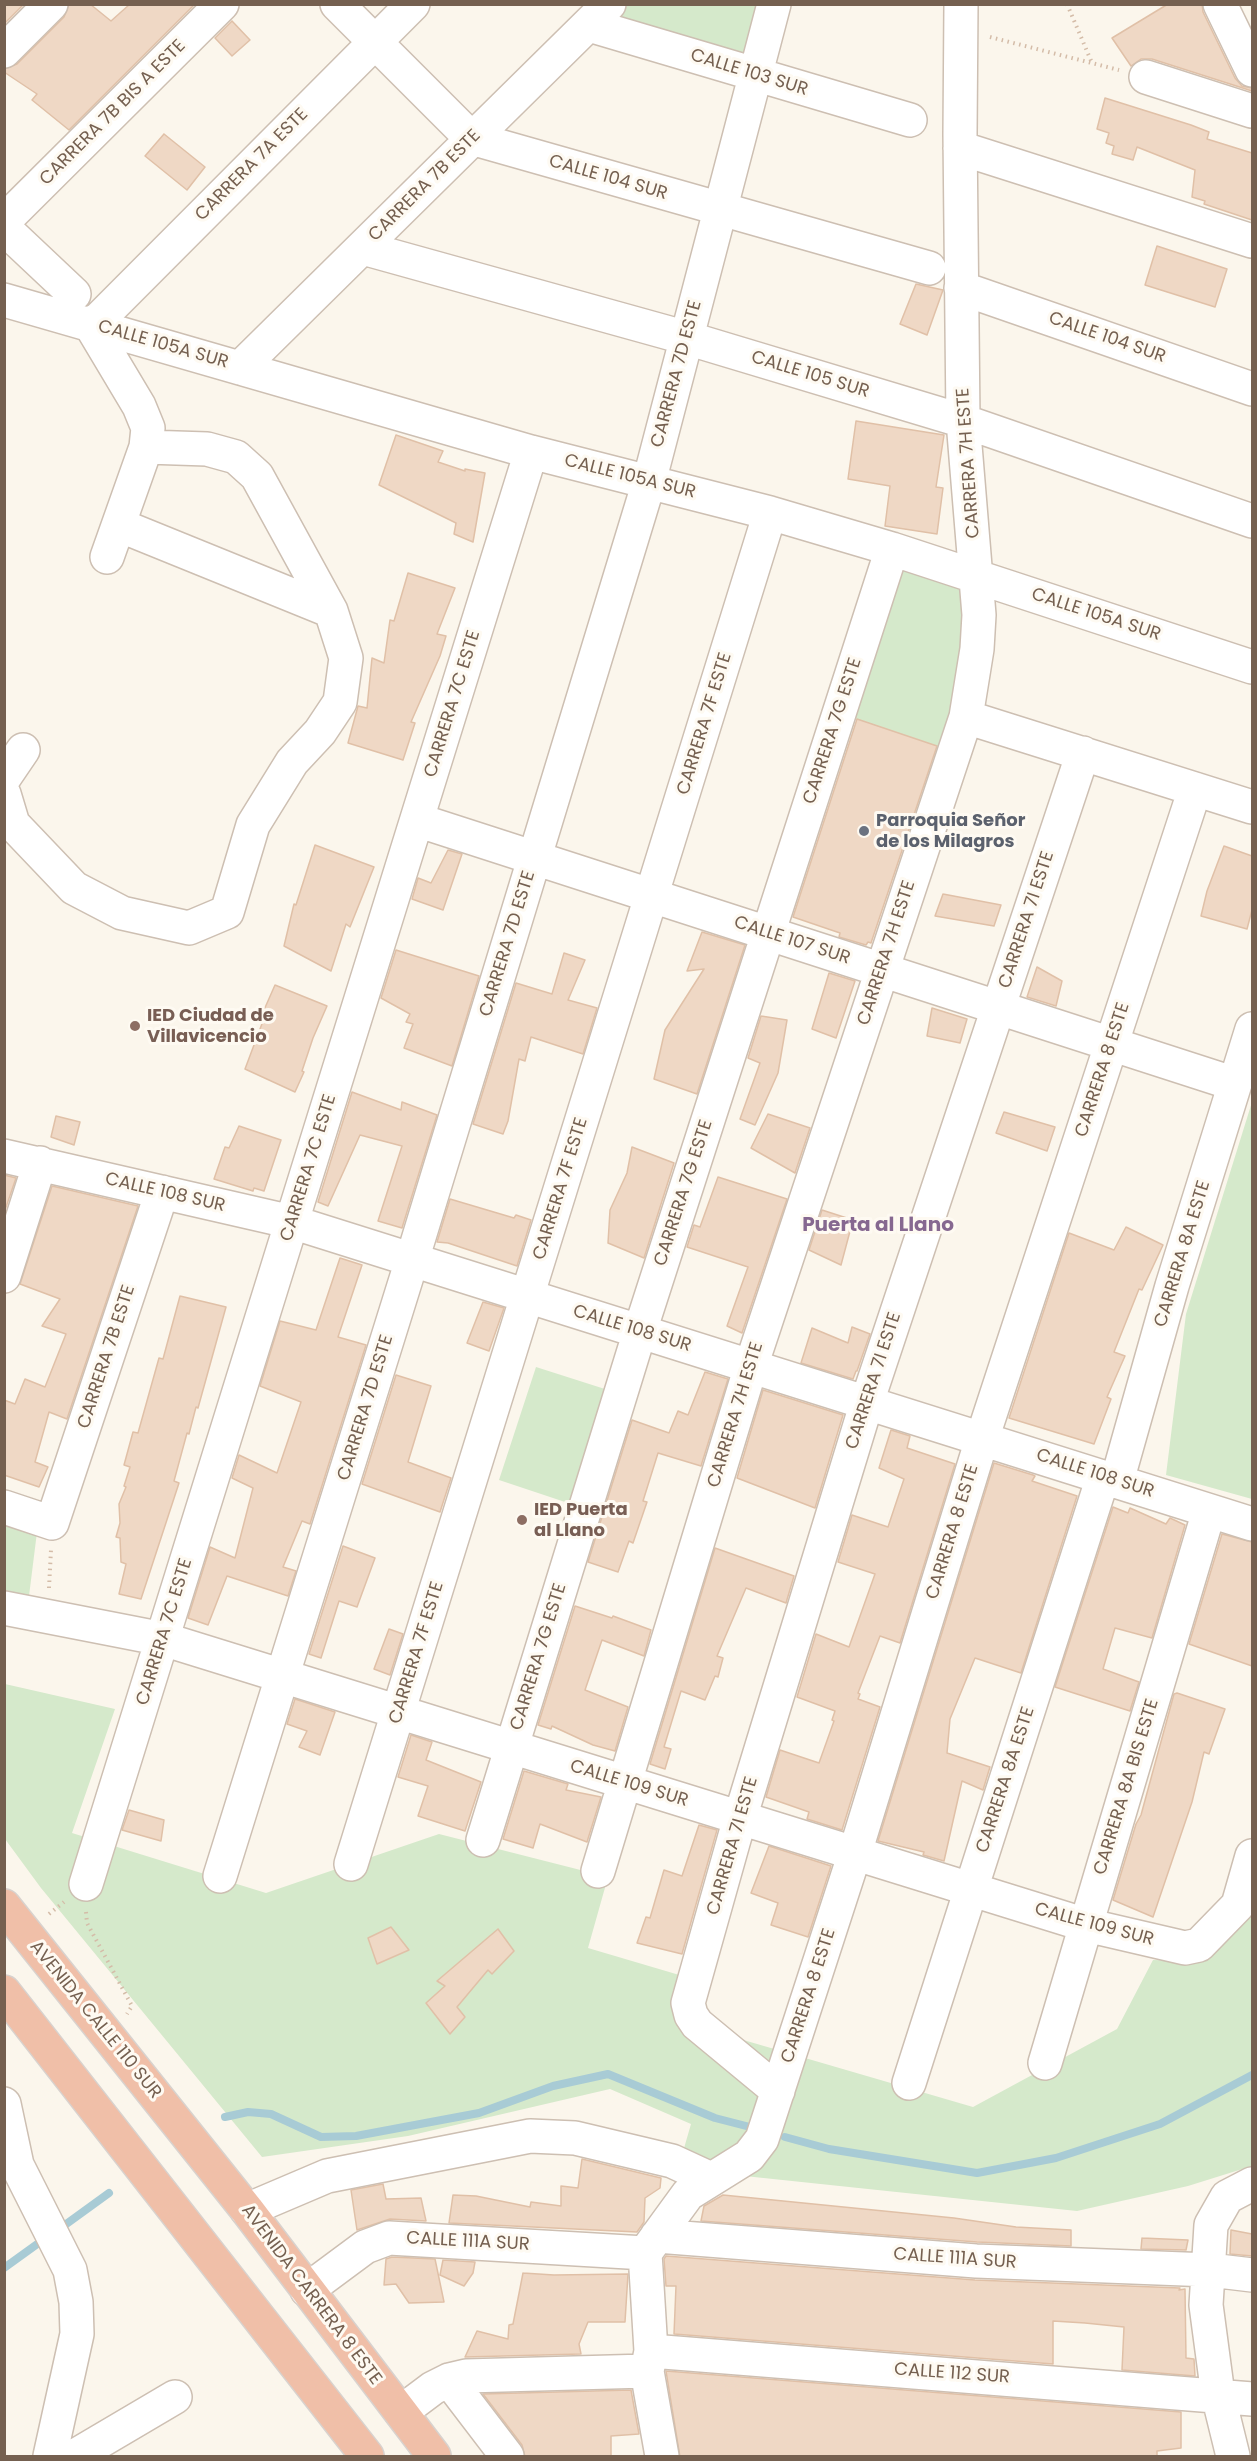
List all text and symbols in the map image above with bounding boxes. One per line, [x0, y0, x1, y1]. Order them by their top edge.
street label: CARRERA 7B BIS A ESTE [36, 36, 190, 190]
street label: CALLE 103 SUR [688, 45, 810, 101]
street label: CARRERA 7A ESTE [191, 104, 313, 226]
street label: CARRERA 7B ESTE [365, 126, 485, 246]
street label: CALLE 104 SUR [546, 151, 670, 205]
street label: CARRERA 7D ESTE [647, 298, 707, 450]
street label: CALLE 104 SUR [1046, 308, 1168, 368]
street label: CALLE 105A SUR [95, 316, 231, 374]
street label: CALLE 105 SUR [748, 347, 872, 403]
street label: CARRERA 7H ESTE [953, 387, 985, 539]
street label: CALLE 105A SUR [562, 450, 698, 504]
street label: CALLE 105A SUR [1029, 584, 1163, 646]
street label: CARRERA 7C ESTE [420, 628, 486, 780]
street label: CARRERA 7F ESTE [673, 650, 737, 798]
street label: CARRERA 7G ESTE [799, 655, 867, 807]
place label: Parroquia Señor de los Milagros [876, 810, 1025, 852]
marker: Parroquia Señor de los Milagros [857, 824, 871, 838]
street label: CARRERA 7I ESTE [995, 849, 1059, 991]
street label: CARRERA 7D ESTE [476, 869, 540, 1019]
street label: CARRERA 7H ESTE [853, 878, 921, 1028]
street label: CALLE 107 SUR [731, 912, 853, 970]
street label: CARRERA 8 ESTE [1071, 1000, 1135, 1140]
place label: IED Ciudad de Villavicencio [147, 1005, 274, 1048]
marker: IED Ciudad de Villavicencio [128, 1019, 142, 1033]
street label: CARRERA 7C ESTE [276, 1092, 342, 1244]
street label: CARRERA 7F ESTE [529, 1115, 593, 1263]
street label: CARRERA 7G ESTE [650, 1117, 718, 1269]
street label: CALLE 108 SUR [103, 1169, 227, 1217]
street label: CARRERA 8A ESTE [1150, 1178, 1216, 1330]
district label: Puerta al Llano [802, 1214, 954, 1238]
street label: CARRERA 7B ESTE [74, 1283, 140, 1431]
street label: CALLE 108 SUR [570, 1301, 694, 1357]
street label: CARRERA 7I ESTE [842, 1310, 906, 1452]
street label: CARRERA 7D ESTE [334, 1333, 398, 1483]
street label: CARRERA 7H ESTE [704, 1340, 768, 1490]
street label: CALLE 108 SUR [1033, 1445, 1157, 1503]
street label: CARRERA 8 ESTE [922, 1462, 984, 1602]
place label: IED Puerta al Llano [534, 1499, 628, 1541]
marker: IED Puerta al Llano [515, 1513, 529, 1527]
street label: CARRERA 7C ESTE [132, 1556, 198, 1708]
street label: CARRERA 7F ESTE [385, 1579, 449, 1727]
street label: CARRERA 7G ESTE [506, 1581, 572, 1733]
street label: CARRERA 8A BIS ESTE [1090, 1696, 1164, 1878]
street label: CARRERA 8A ESTE [972, 1704, 1040, 1856]
street label: CALLE 109 SUR [567, 1756, 691, 1812]
street label: CARRERA 7I ESTE [703, 1774, 763, 1918]
street label: CALLE 109 SUR [1032, 1899, 1156, 1951]
street label: CARRERA 8 ESTE [777, 1926, 841, 2066]
street label: AVENIDA CALLE 110 SUR [25, 1937, 165, 2103]
street label: AVENIDA CARRERA 8 ESTE [236, 2201, 386, 2389]
street label: CALLE 111A SUR [406, 2228, 530, 2256]
street label: CALLE 111A SUR [893, 2244, 1017, 2274]
street label: CALLE 112 SUR [893, 2359, 1011, 2389]

